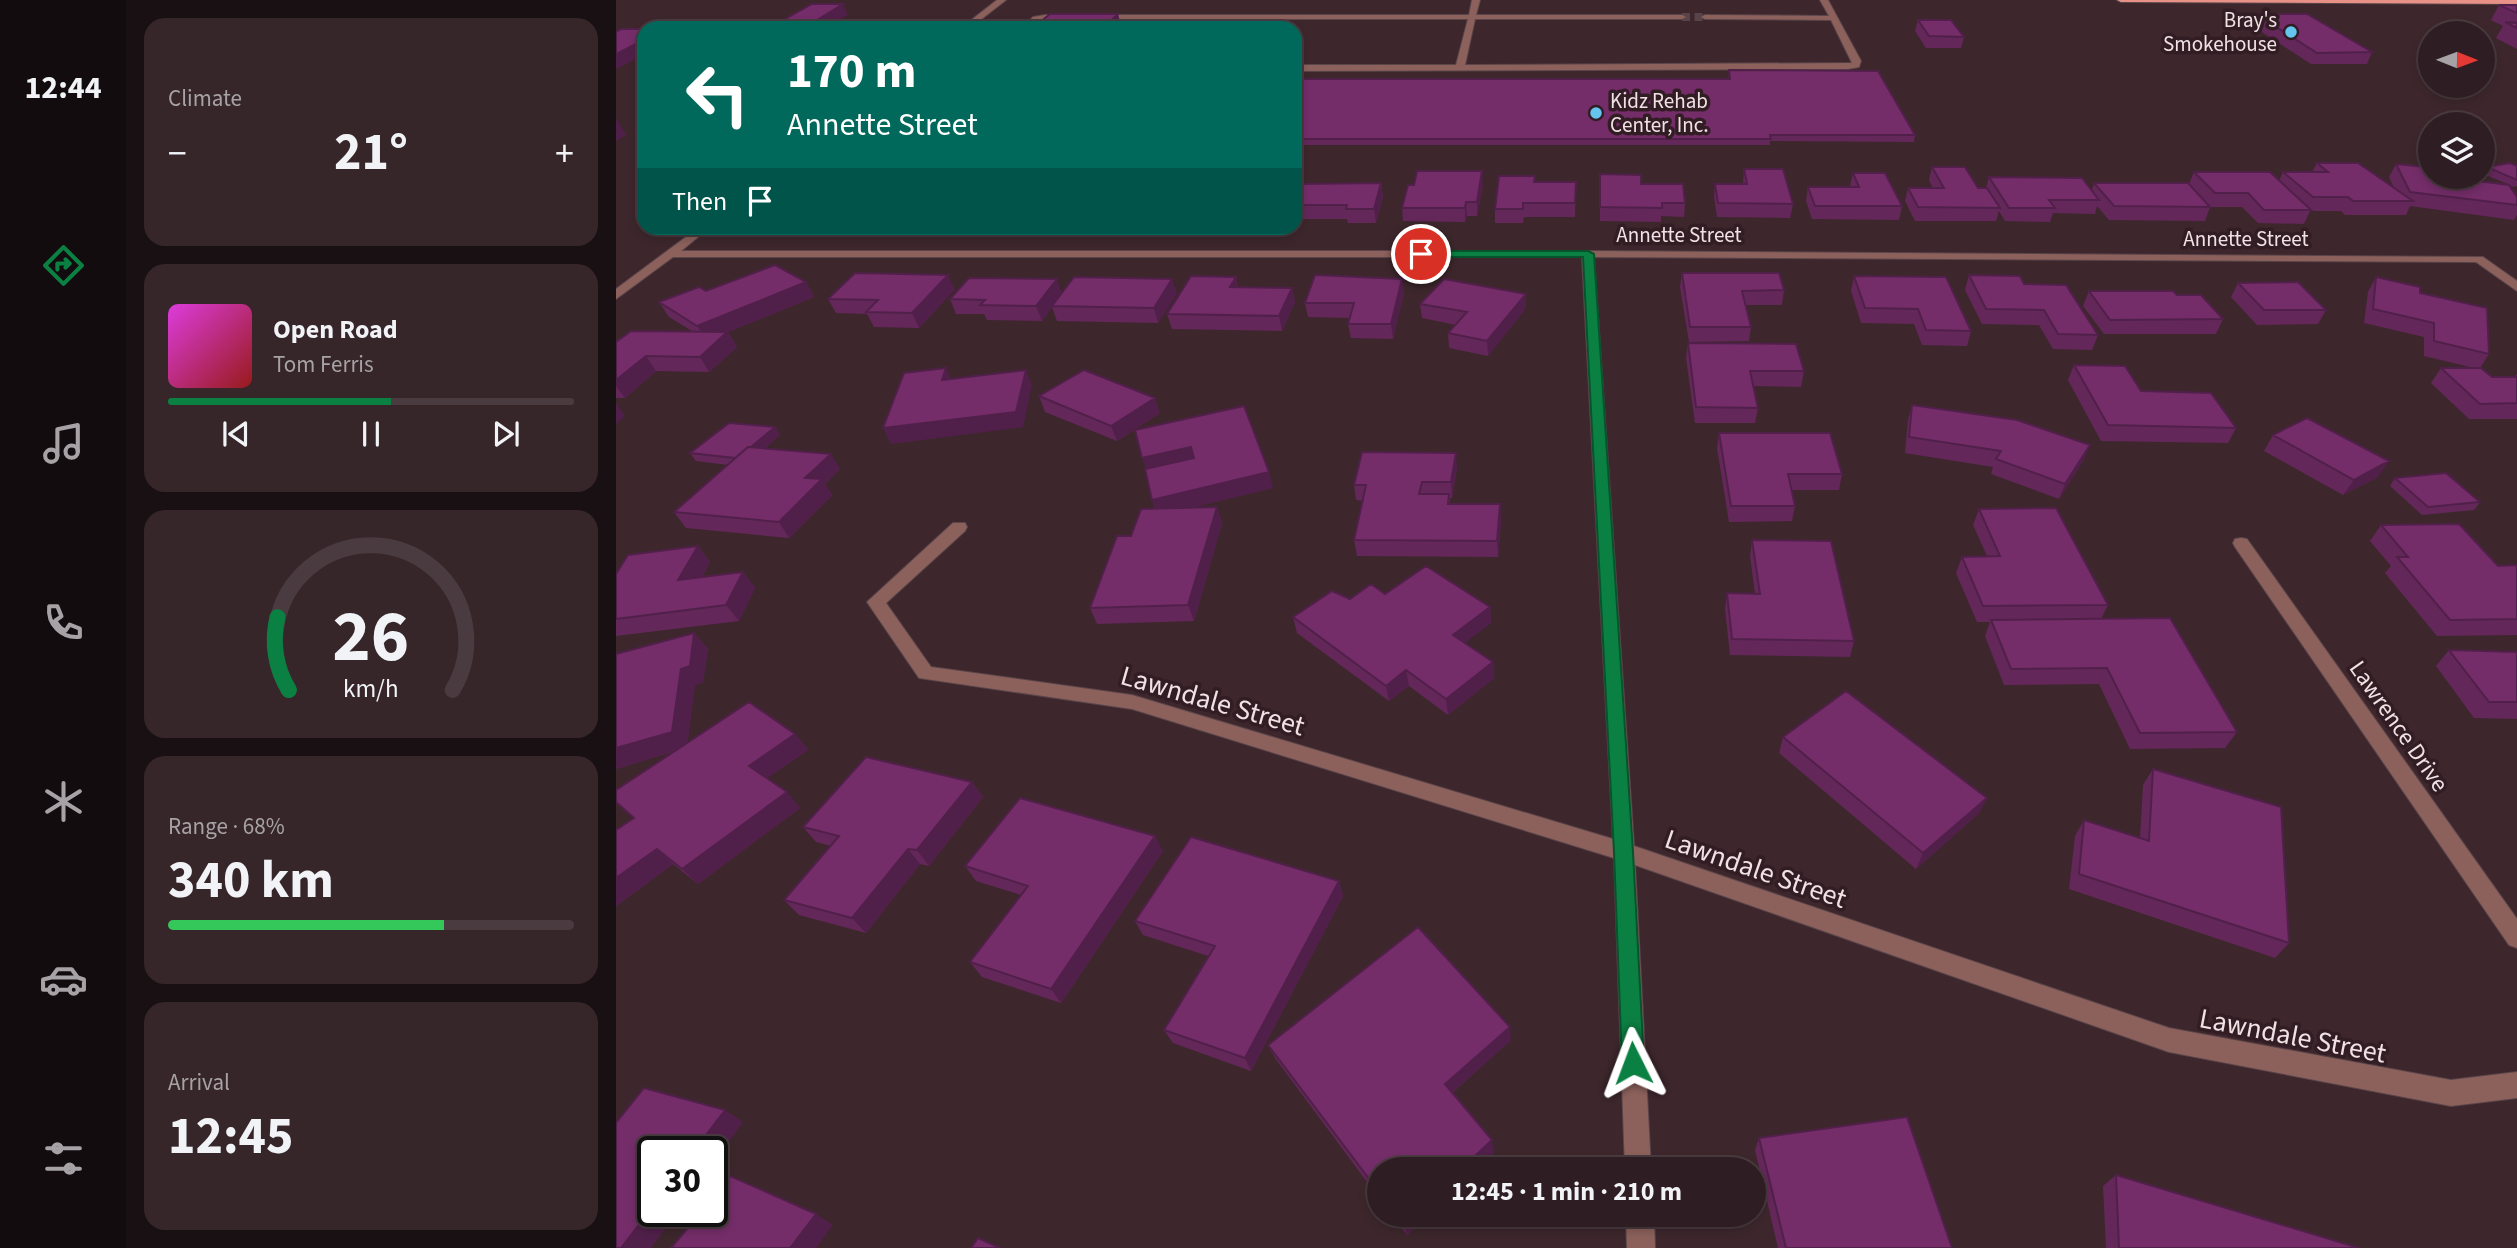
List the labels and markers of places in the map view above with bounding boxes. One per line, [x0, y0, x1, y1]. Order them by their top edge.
place label: Bray's Smokehouse [2163, 5, 2277, 59]
marker: Bray's Smokehouse [2283, 24, 2299, 40]
place label: Kidz Rehab Center, Inc. [1610, 86, 1708, 140]
marker: Kidz Rehab Center, Inc. [1588, 105, 1604, 121]
pin [1391, 224, 1451, 284]

